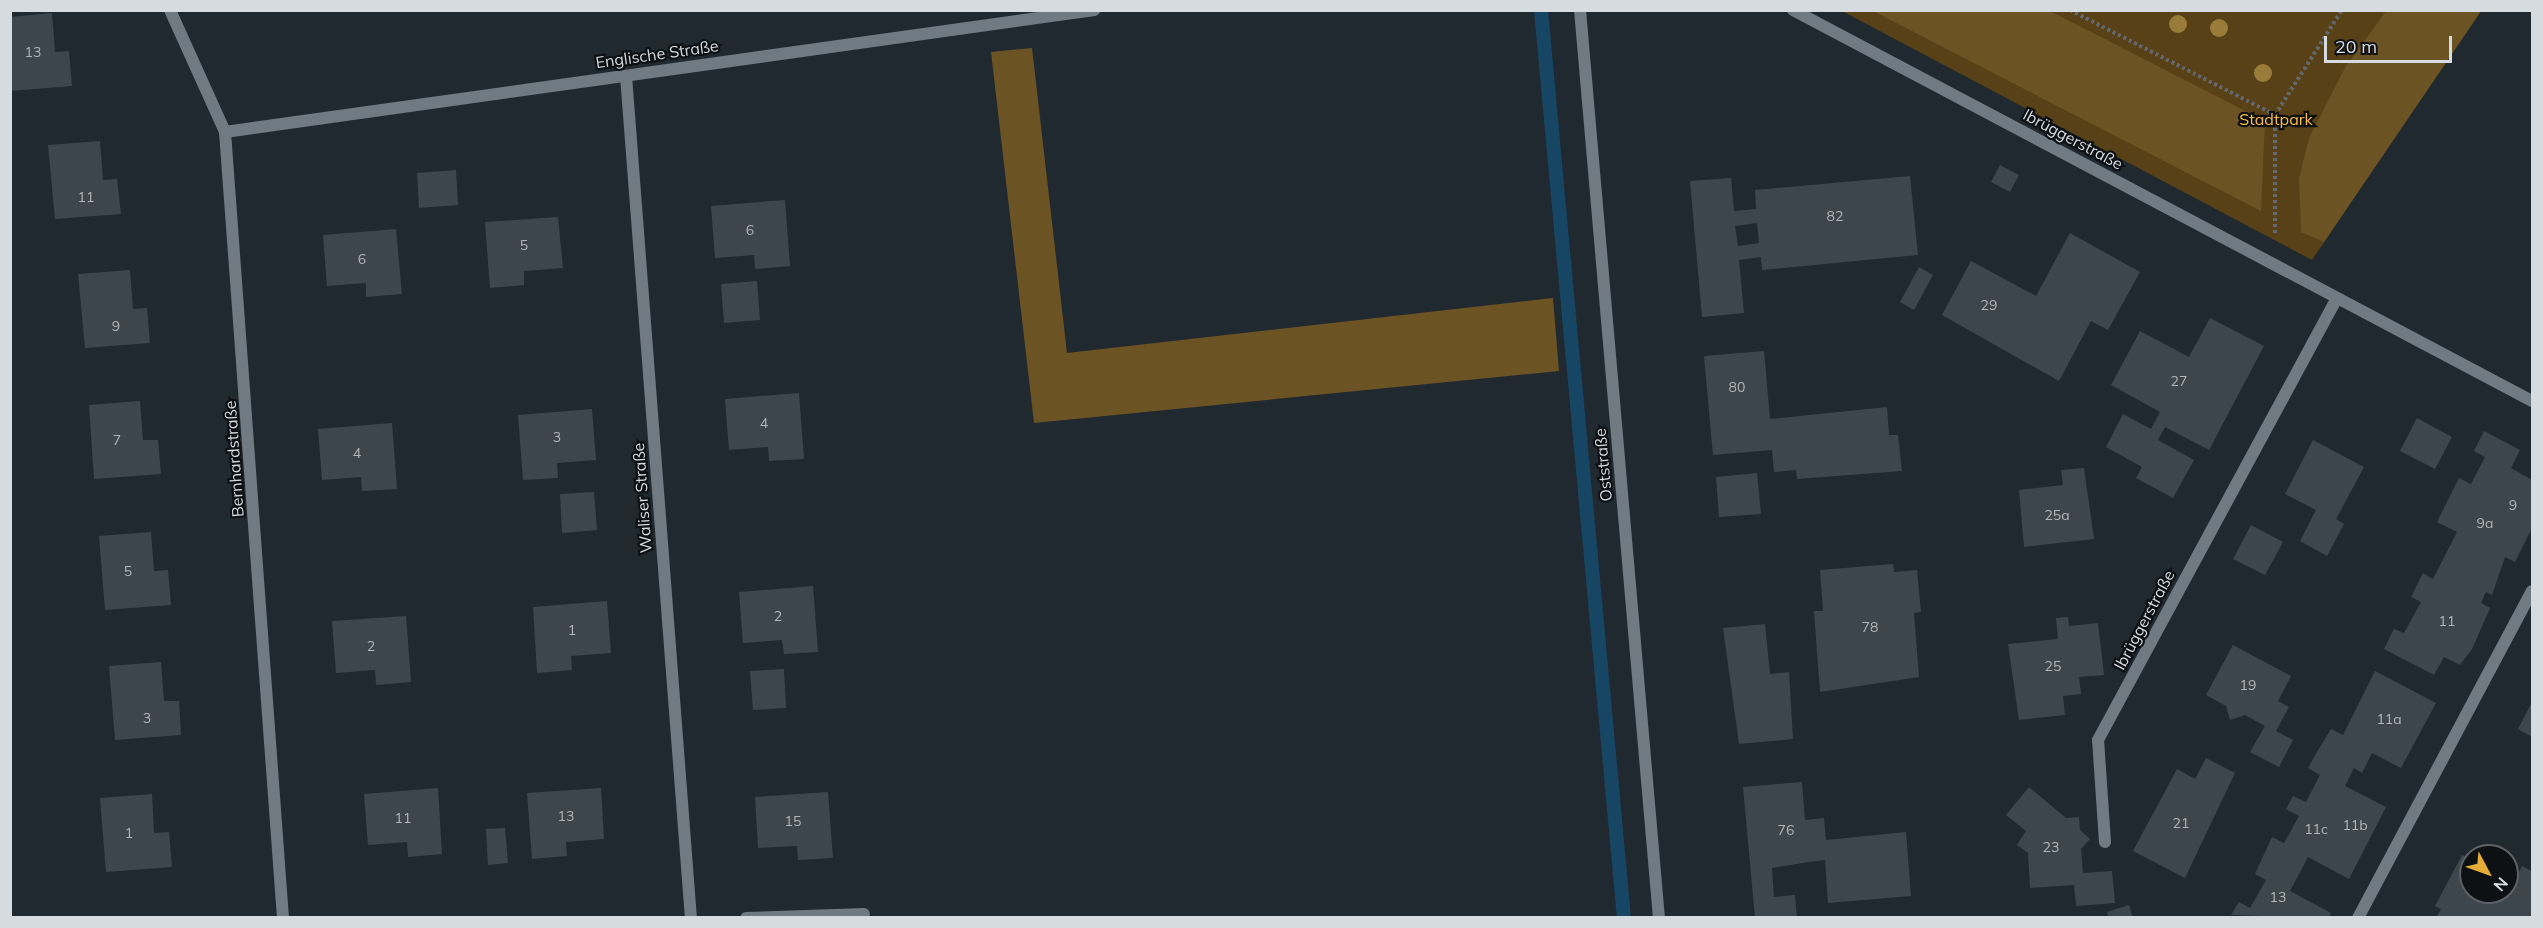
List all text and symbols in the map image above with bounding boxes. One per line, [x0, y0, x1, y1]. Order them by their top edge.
scale bar [2327, 24, 2454, 62]
text: 20 m [2335, 35, 2377, 58]
street label: Englische Straße [594, 36, 720, 72]
house number: 13 [25, 44, 41, 60]
street label: Ibrüggerstraße [2020, 105, 2126, 173]
park label: Stadtpark [2239, 109, 2313, 129]
house number: 11 [78, 189, 94, 205]
house number: 82 [1827, 208, 1843, 224]
house number: 6 [746, 222, 754, 238]
house number: 5 [520, 237, 528, 253]
house number: 6 [358, 251, 366, 267]
house number: 29 [1981, 297, 1997, 313]
house number: 9 [112, 318, 120, 334]
house number: 27 [2171, 373, 2187, 389]
house number: 80 [1729, 379, 1745, 395]
street label: Bernhardstraße [220, 400, 248, 518]
house number: 4 [760, 415, 768, 431]
street label: Oststraße [1590, 428, 1616, 502]
house number: 3 [553, 429, 561, 445]
house number: 7 [113, 432, 121, 448]
street label: Waliser Straße [629, 442, 655, 554]
house number: 4 [353, 445, 361, 461]
house number: 9 [2509, 497, 2517, 513]
house number: 25a [2044, 507, 2070, 523]
house number: 9a [2477, 515, 2493, 531]
house number: 5 [124, 563, 132, 579]
street label: Ibrüggerstraße [2110, 567, 2178, 673]
house number: 2 [774, 608, 782, 624]
house number: 11 [2439, 613, 2455, 629]
house number: 78 [1862, 619, 1878, 635]
house number: 1 [568, 622, 576, 638]
house number: 2 [367, 638, 375, 654]
house number: 25 [2045, 658, 2061, 674]
house number: 19 [2240, 677, 2256, 693]
house number: 3 [143, 710, 151, 726]
house number: 11a [2376, 711, 2402, 727]
house number: 13 [558, 808, 574, 824]
house number: 11 [395, 810, 411, 826]
house number: 15 [785, 813, 801, 829]
house number: 21 [2173, 815, 2189, 831]
house number: 11b [2342, 817, 2368, 833]
house number: 11c [2304, 821, 2328, 837]
house number: 76 [1778, 822, 1794, 838]
house number: 1 [125, 825, 133, 841]
house number: 23 [2043, 839, 2059, 855]
north arrow [2459, 844, 2519, 904]
text: N [2490, 873, 2513, 896]
house number: 13 [2270, 889, 2286, 905]

